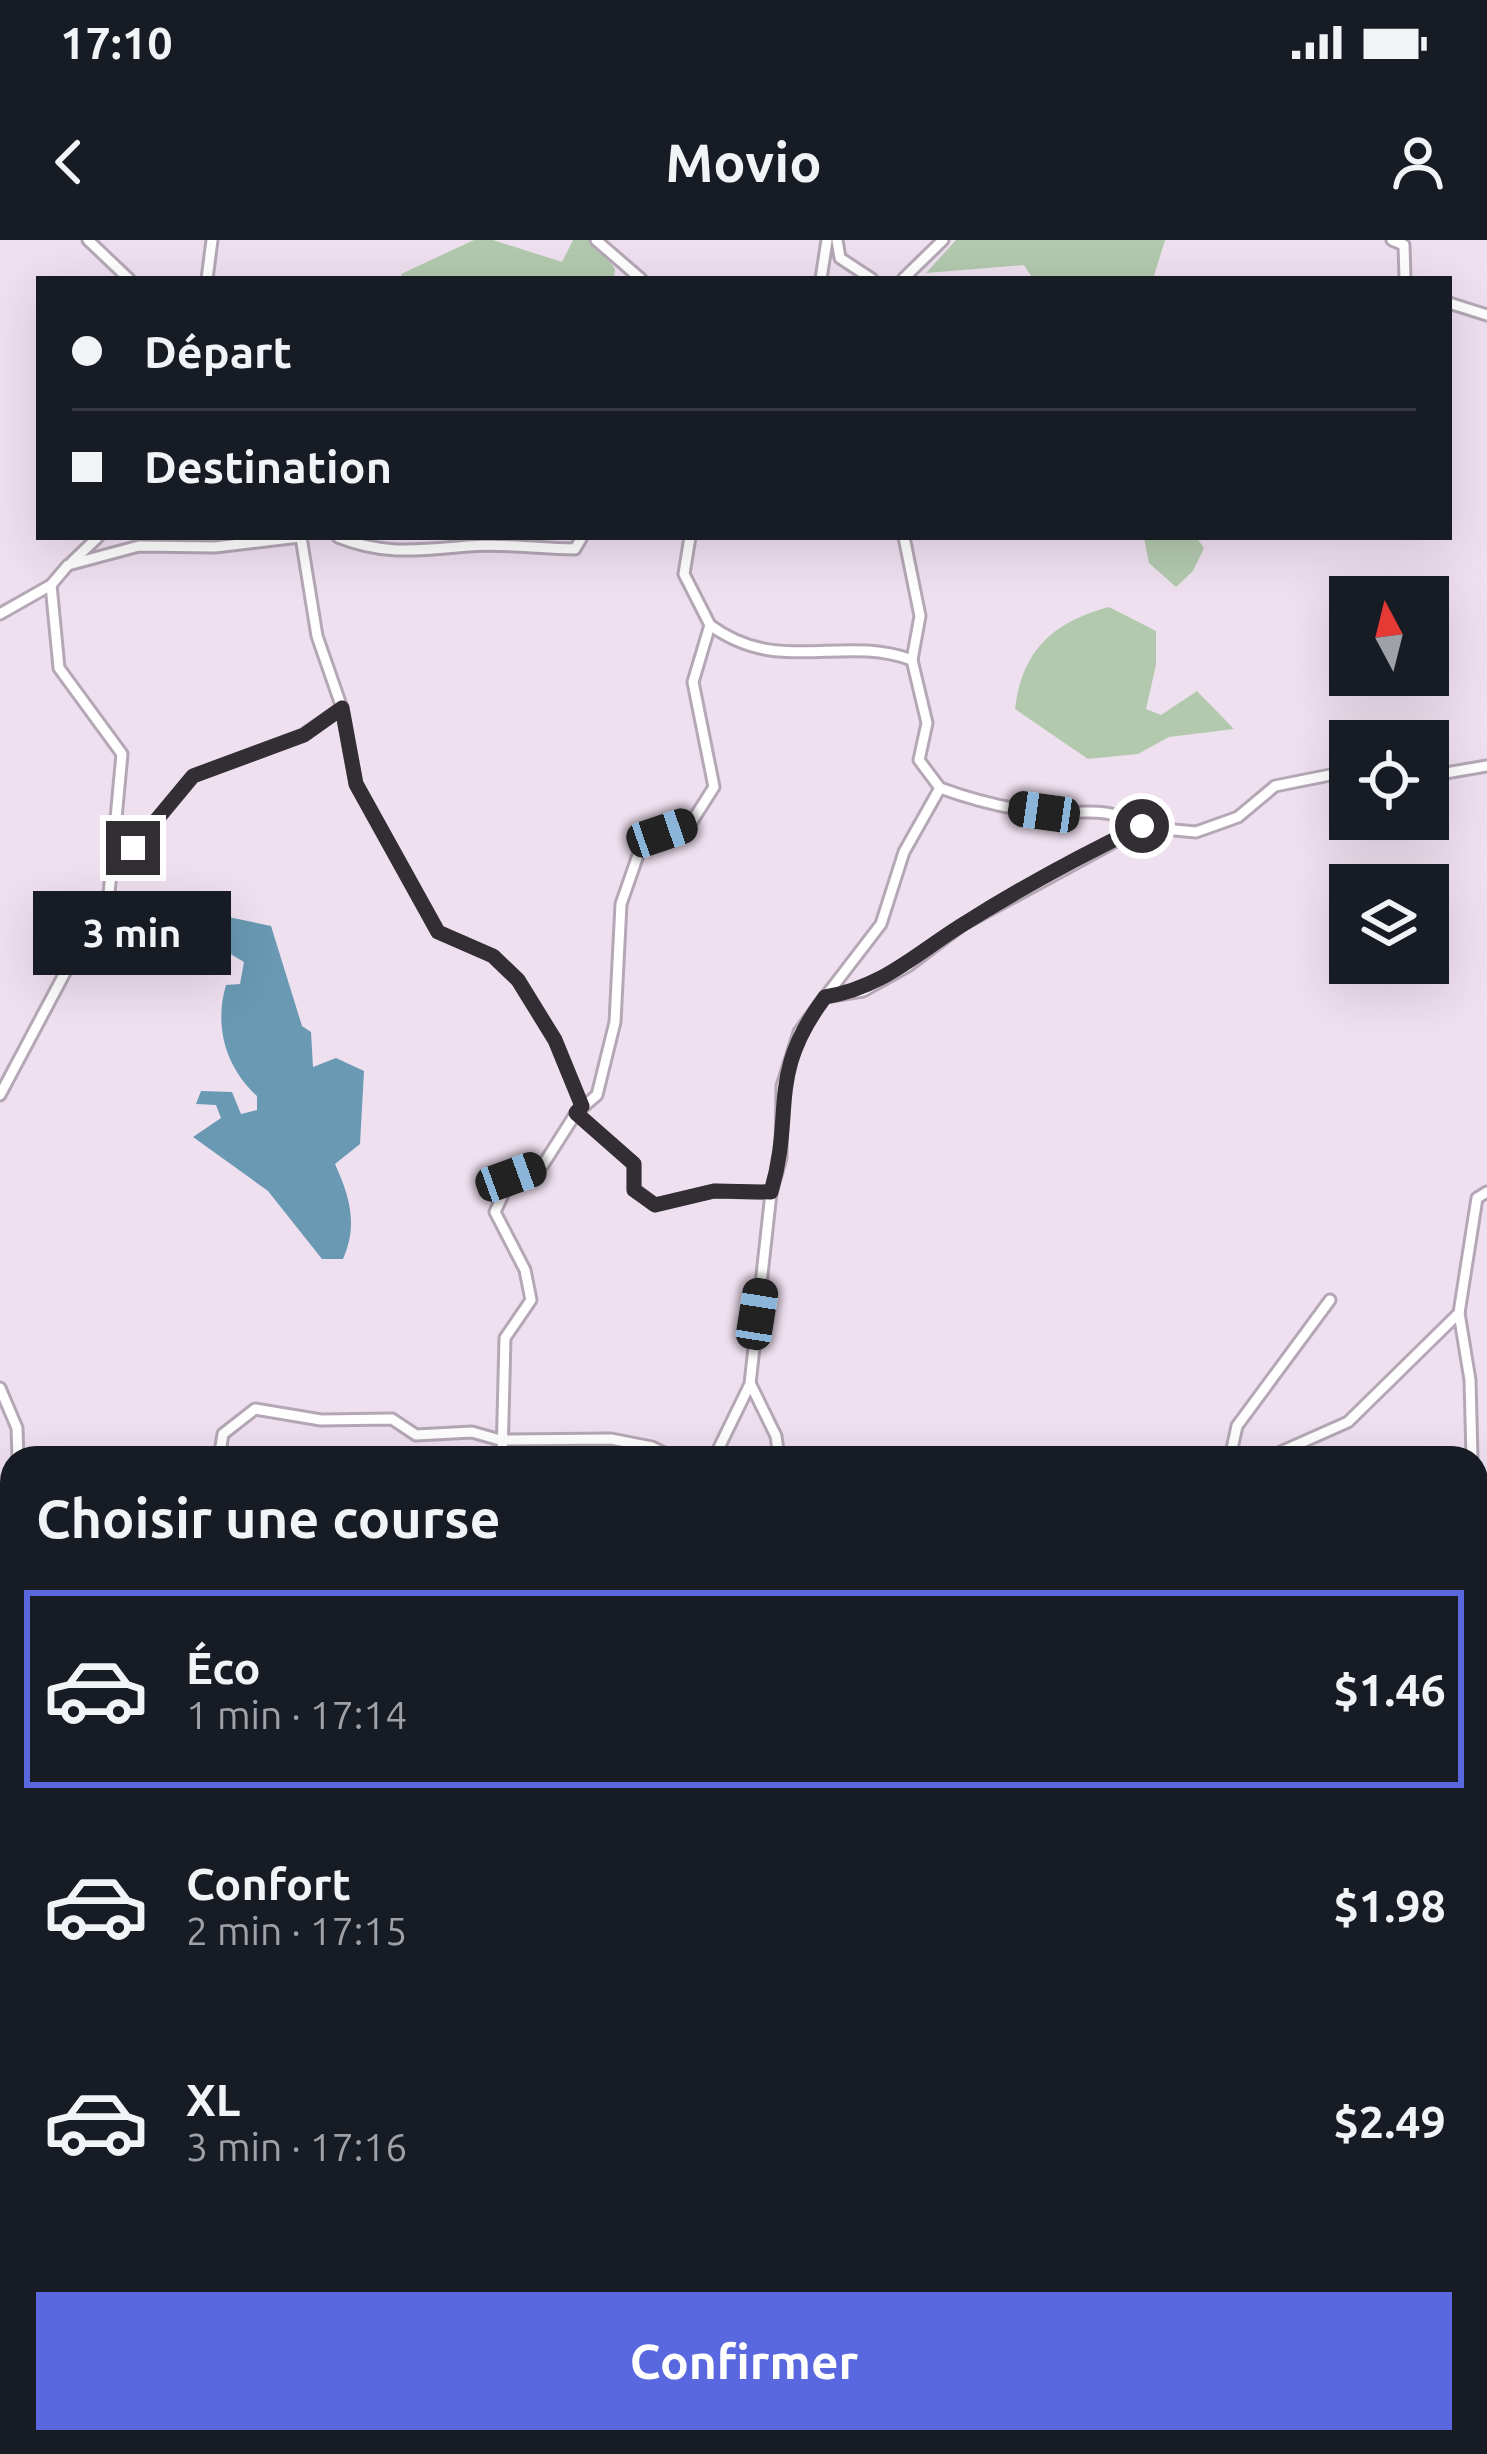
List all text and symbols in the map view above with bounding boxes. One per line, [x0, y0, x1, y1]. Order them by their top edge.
text: 17:10 [60, 17, 173, 68]
icon: back [36, 129, 102, 195]
icon: person [1385, 129, 1451, 195]
text: Movio [665, 132, 822, 192]
text: Départ [144, 326, 292, 377]
text: Destination [144, 441, 392, 492]
north arrow [1329, 576, 1449, 696]
map controls [1329, 576, 1449, 984]
button: locate [1329, 720, 1449, 840]
car [1006, 789, 1082, 835]
route start [1115, 799, 1169, 853]
car [622, 804, 702, 862]
route end [106, 821, 160, 875]
button: layers [1329, 864, 1449, 984]
callout: 3 min [34, 890, 232, 974]
text: 3 min [83, 911, 181, 954]
car [471, 1148, 551, 1206]
car [734, 1276, 780, 1352]
text: Choisir une course [36, 1488, 501, 1548]
icon: car [42, 1635, 150, 1743]
text: Éco [186, 1642, 261, 1693]
text: $1.46 [1333, 1664, 1446, 1715]
text: 1 min · 17:14 [186, 1693, 407, 1736]
icon: car [42, 1851, 150, 1959]
text: Confort [186, 1858, 351, 1909]
text: $1.98 [1333, 1880, 1446, 1931]
text: 2 min · 17:15 [186, 1909, 407, 1952]
icon: car [42, 2067, 150, 2175]
text: XL [186, 2074, 240, 2125]
text: $2.49 [1333, 2096, 1446, 2147]
text: 3 min · 17:16 [186, 2125, 407, 2168]
button: Confirmer [36, 2292, 1452, 2430]

